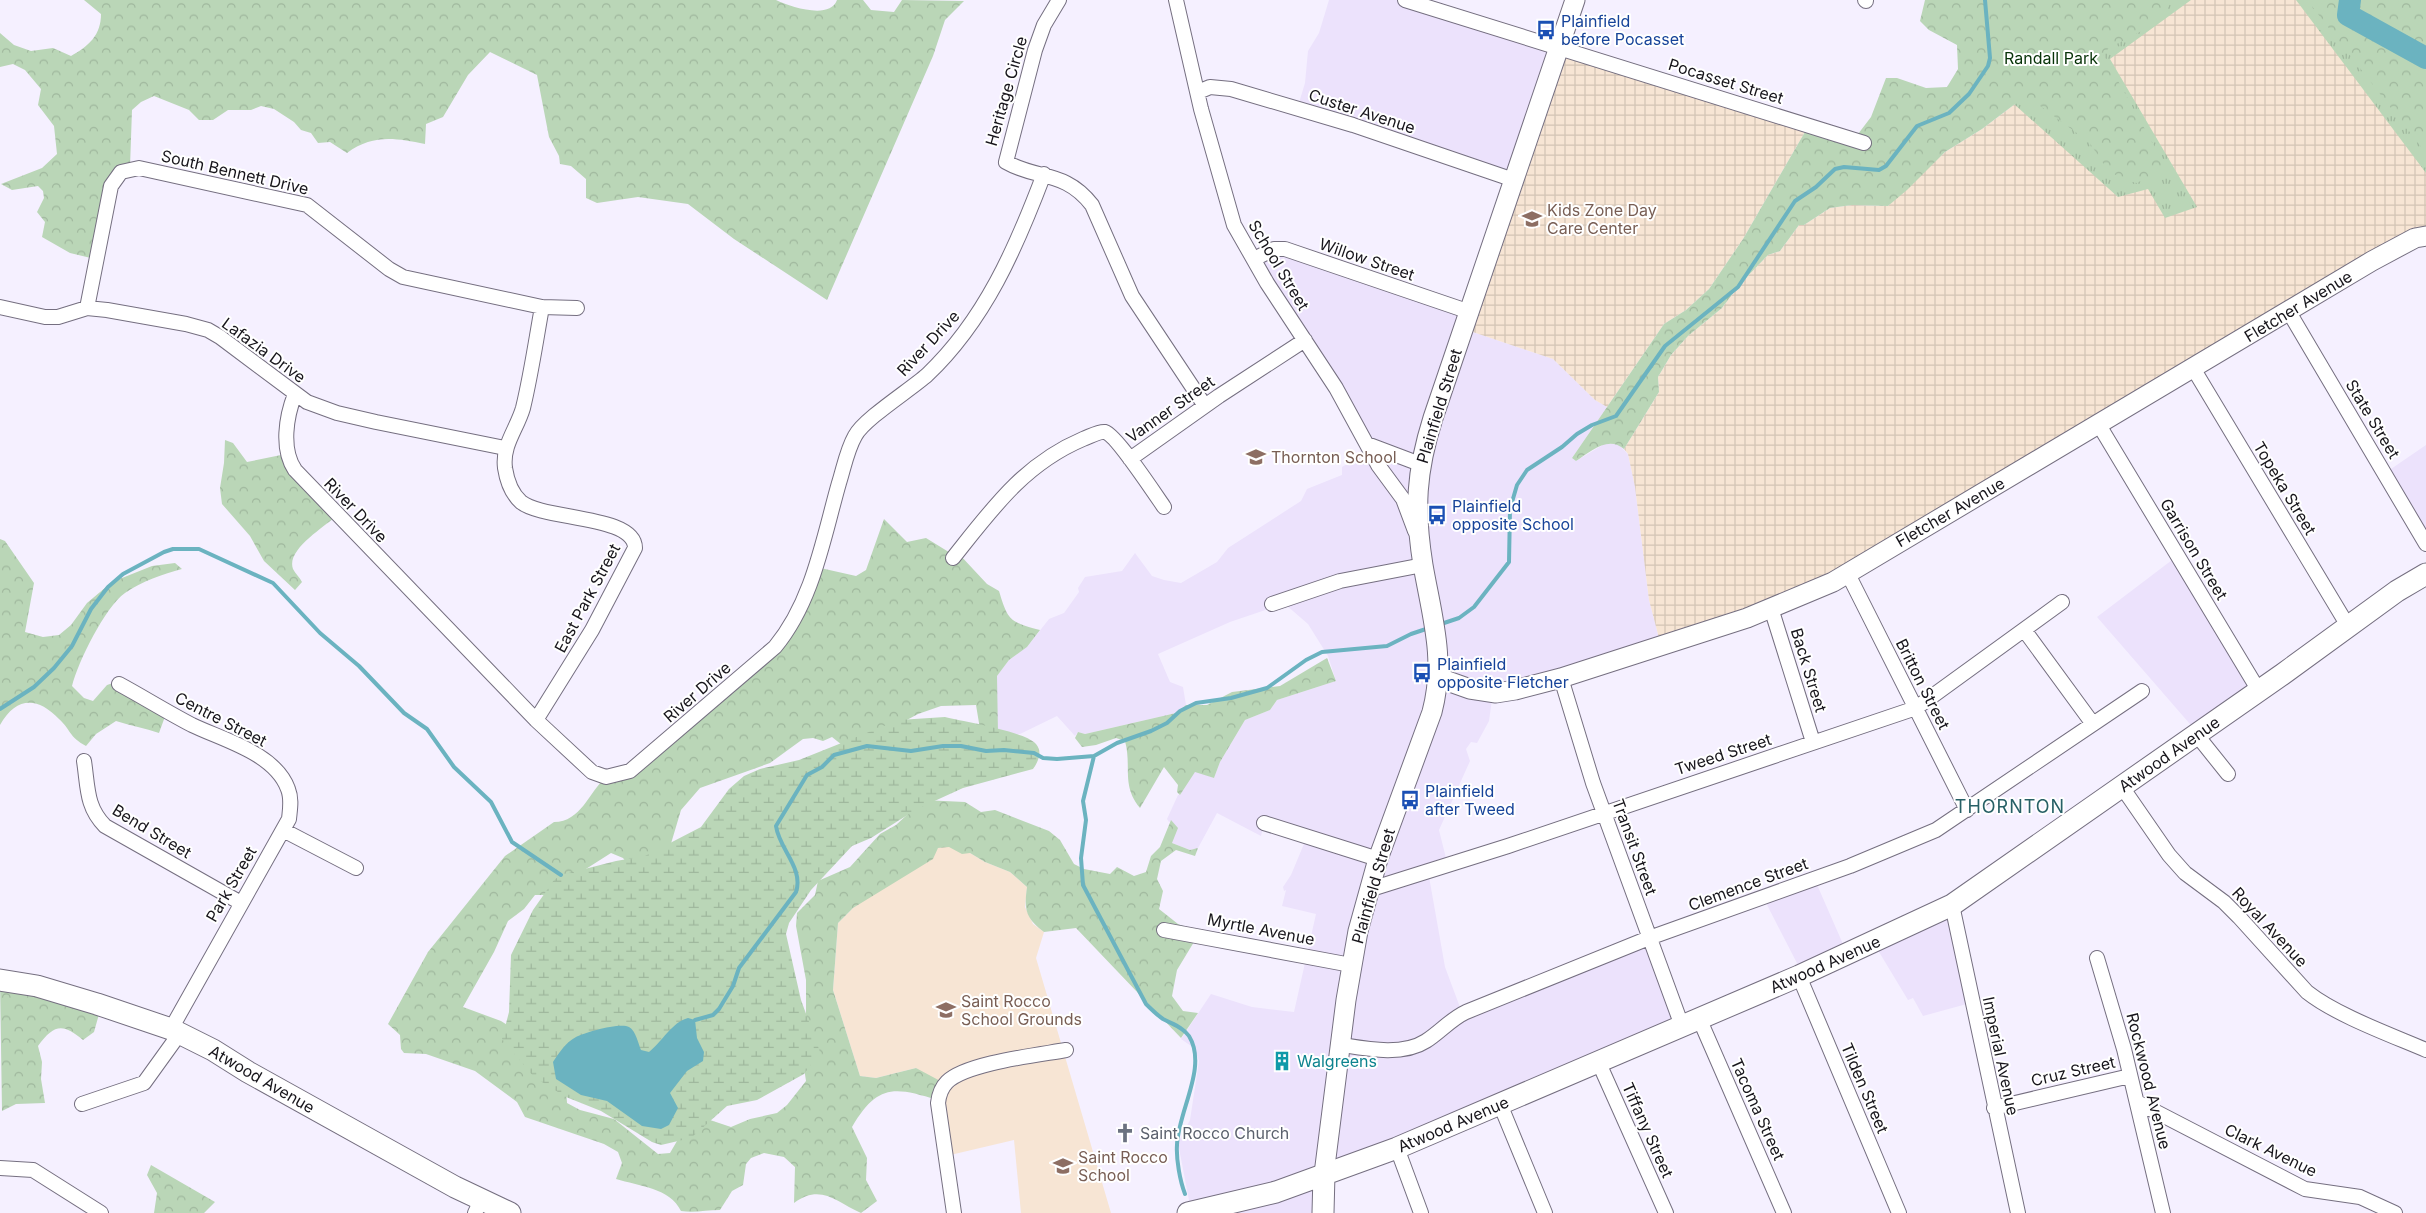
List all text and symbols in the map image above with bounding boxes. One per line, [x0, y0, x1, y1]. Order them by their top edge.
place label: Plainfield before Pocasset [1561, 11, 1684, 49]
bus stop icon: Plainfield before Pocasset [1535, 19, 1557, 41]
street label: Heritage Circle [981, 34, 1031, 148]
park label: Randall Park [2004, 48, 2098, 68]
street label: Pocasset Street [1666, 54, 1786, 108]
street label: Custer Avenue [1306, 84, 1418, 138]
street label: South Bennett Drive [159, 145, 311, 199]
place label: Kids Zone Day Care Center [1547, 200, 1657, 238]
school or university icon: Kids Zone Day Care Center [1521, 208, 1543, 230]
street label: School Street [1244, 216, 1314, 314]
street label: Willow Street [1317, 233, 1417, 285]
street label: Fletcher Avenue [2240, 266, 2356, 346]
street label: River Drive [893, 306, 963, 380]
street label: Lafazia Drive [218, 313, 310, 387]
street label: Plainfield Street [1412, 346, 1466, 466]
street label: Vanner Street [1122, 371, 1218, 447]
street label: State Street [2342, 376, 2404, 462]
street label: Topeka Street [2249, 438, 2321, 538]
school or university icon: Thornton School [1245, 446, 1267, 468]
place label: Thornton School [1271, 447, 1397, 467]
street label: River Drive [320, 473, 392, 547]
street label: Fletcher Avenue [1892, 473, 2008, 551]
street label: Garrison Street [2156, 495, 2232, 603]
place label: Plainfield opposite School [1452, 496, 1574, 534]
bus stop icon: Plainfield opposite School [1426, 504, 1448, 526]
street label: East Park Street [550, 540, 624, 656]
street label: Back Street [1787, 625, 1831, 715]
street label: Britton Street [1892, 635, 1954, 733]
place label: Plainfield opposite Fletcher [1437, 654, 1569, 692]
street label: River Drive [659, 657, 735, 727]
bus stop icon: Plainfield opposite Fletcher [1411, 662, 1433, 684]
street label: Centre Street [172, 687, 270, 751]
street label: Atwood Avenue [2115, 712, 2223, 796]
street label: Tweed Street [1672, 729, 1774, 779]
place label: Plainfield after Tweed [1425, 781, 1515, 819]
bus stop icon: Plainfield after Tweed [1399, 789, 1421, 811]
street label: Transit Street [1608, 796, 1662, 898]
district label: THORNTON [1955, 796, 2065, 817]
street label: Bend Street [109, 800, 195, 862]
street label: Plainfield Street [1347, 826, 1399, 946]
street label: Park Street [201, 843, 261, 925]
street label: Clemence Street [1685, 853, 1811, 915]
street label: Royal Avenue [2228, 883, 2312, 971]
street label: Myrtle Avenue [1206, 909, 1316, 949]
street label: Atwood Avenue [1767, 931, 1883, 997]
place label: Saint Rocco School Grounds [961, 991, 1082, 1029]
street label: Imperial Avenue [1979, 995, 2023, 1117]
school or university icon: Saint Rocco School Grounds [935, 999, 957, 1021]
street label: Rockwood Avenue [2122, 1011, 2176, 1151]
street label: Tilden Street [1837, 1040, 1893, 1136]
street label: Atwood Avenue [206, 1041, 318, 1117]
building icon: Walgreens [1271, 1050, 1293, 1072]
place label: Walgreens [1297, 1051, 1377, 1071]
street label: Cruz Street [2029, 1052, 2117, 1090]
street label: Tacoma Street [1727, 1055, 1789, 1163]
street label: Tiffany Street [1618, 1079, 1678, 1181]
street label: Atwood Avenue [1394, 1092, 1512, 1156]
street label: Clark Avenue [2222, 1119, 2320, 1181]
church icon: Saint Rocco Church [1114, 1122, 1136, 1144]
place label: Saint Rocco Church [1140, 1123, 1289, 1143]
place label: Saint Rocco School [1078, 1147, 1168, 1185]
school or university icon: Saint Rocco School [1052, 1155, 1074, 1177]

